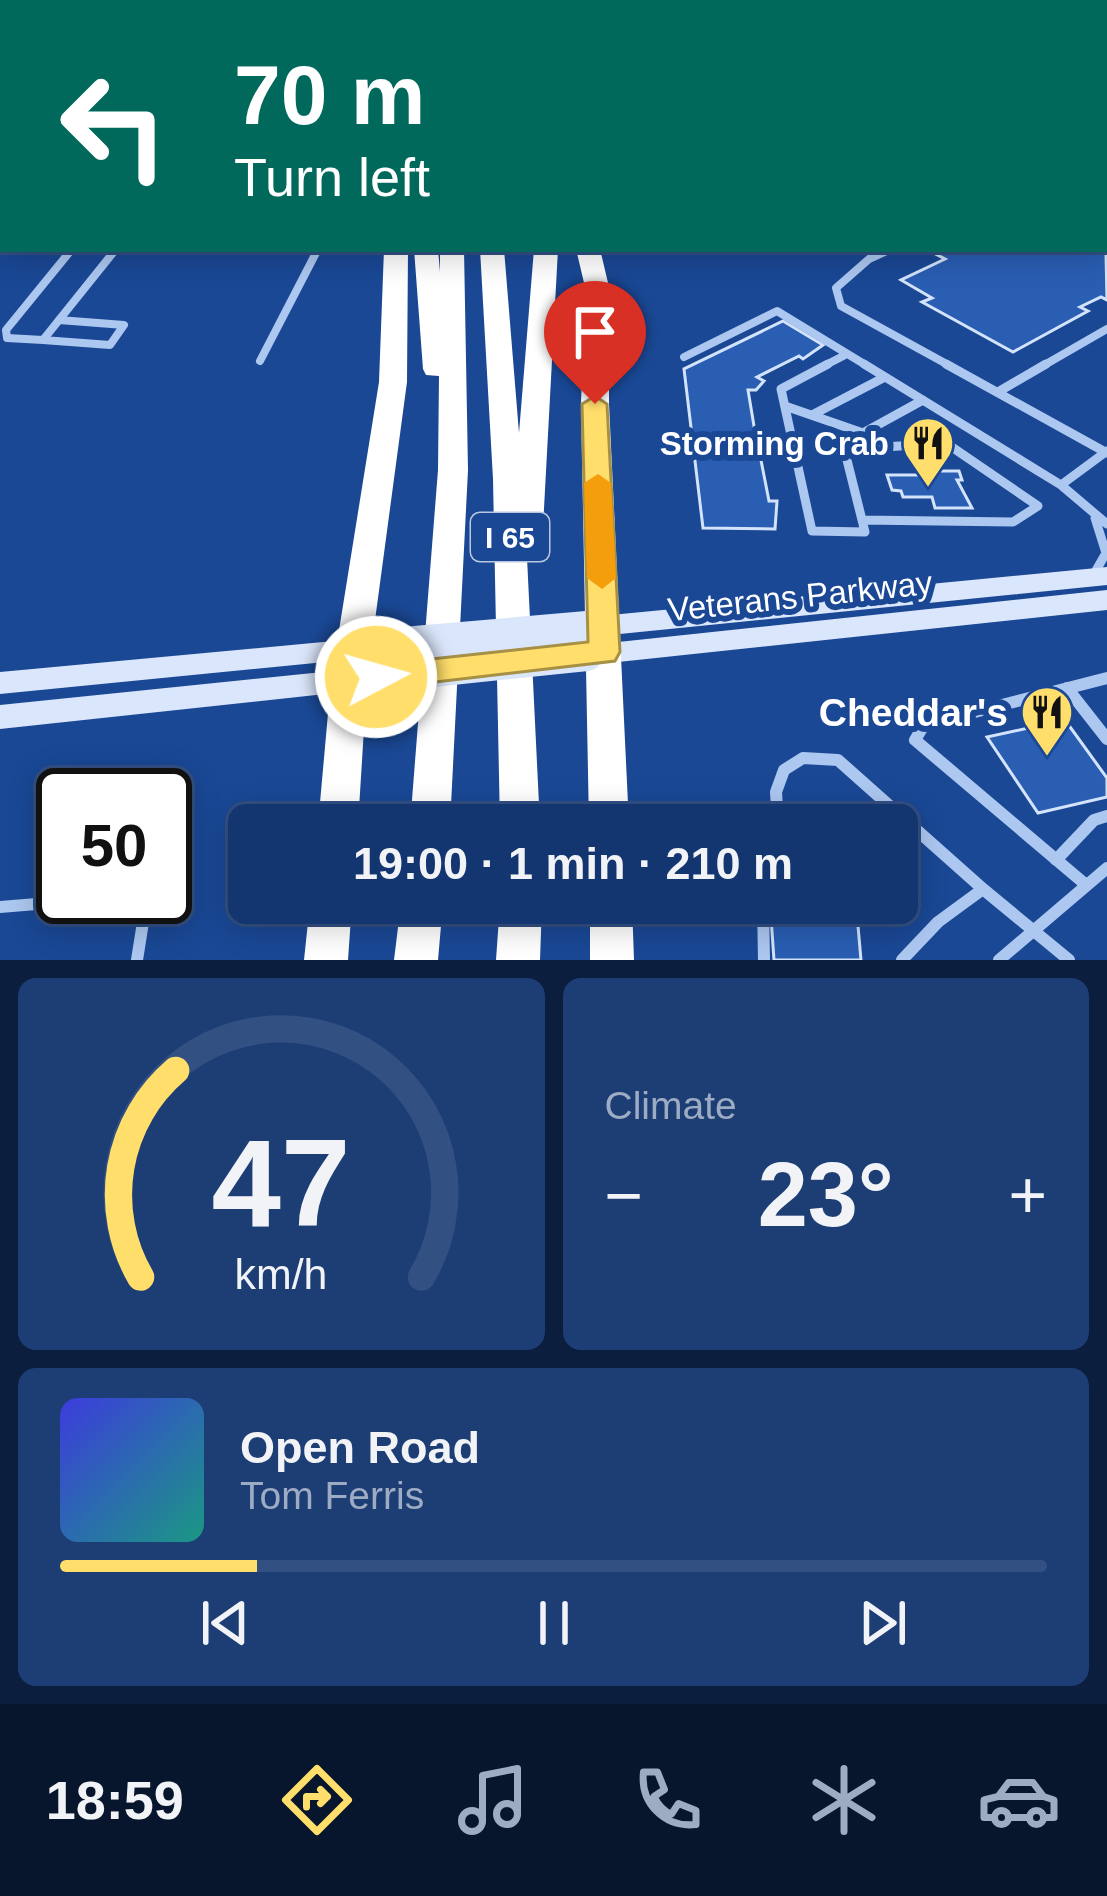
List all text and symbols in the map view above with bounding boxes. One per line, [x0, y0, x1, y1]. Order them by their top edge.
icon: left [36, 48, 192, 204]
text: 70 m [234, 48, 425, 142]
text: Turn left [234, 147, 430, 207]
pin [544, 281, 646, 404]
icon: arrive [562, 299, 628, 365]
restaurant icon: Storming Crab [900, 415, 956, 489]
place label: Storming Crab [660, 425, 889, 462]
road number: I 65 [471, 513, 549, 561]
street label: Veterans Parkway [666, 564, 935, 628]
position arrow [313, 614, 439, 740]
restaurant icon: Cheddar's [1019, 684, 1075, 758]
place label: Cheddar's [819, 691, 1008, 734]
speed limit sign: 50 [36, 768, 192, 924]
text: 19:00 · 1 min · 210 m [353, 838, 793, 889]
text: Climate [605, 1084, 737, 1127]
text: 47 [212, 1113, 351, 1252]
text: 23° [758, 1145, 894, 1245]
text: − [605, 1158, 643, 1232]
text: + [1008, 1158, 1047, 1232]
text: km/h [235, 1250, 328, 1298]
text: Open Road [240, 1422, 480, 1473]
text: Tom Ferris [240, 1474, 424, 1517]
icon: previous [192, 1590, 258, 1656]
icon: pause [521, 1590, 587, 1656]
icon: next [850, 1590, 916, 1656]
icon: directions [275, 1758, 359, 1842]
icon: music [451, 1758, 535, 1842]
icon: phone [626, 1758, 710, 1842]
icon: climate [802, 1758, 886, 1842]
icon: car [977, 1758, 1061, 1842]
text: 18:59 [46, 1770, 184, 1830]

